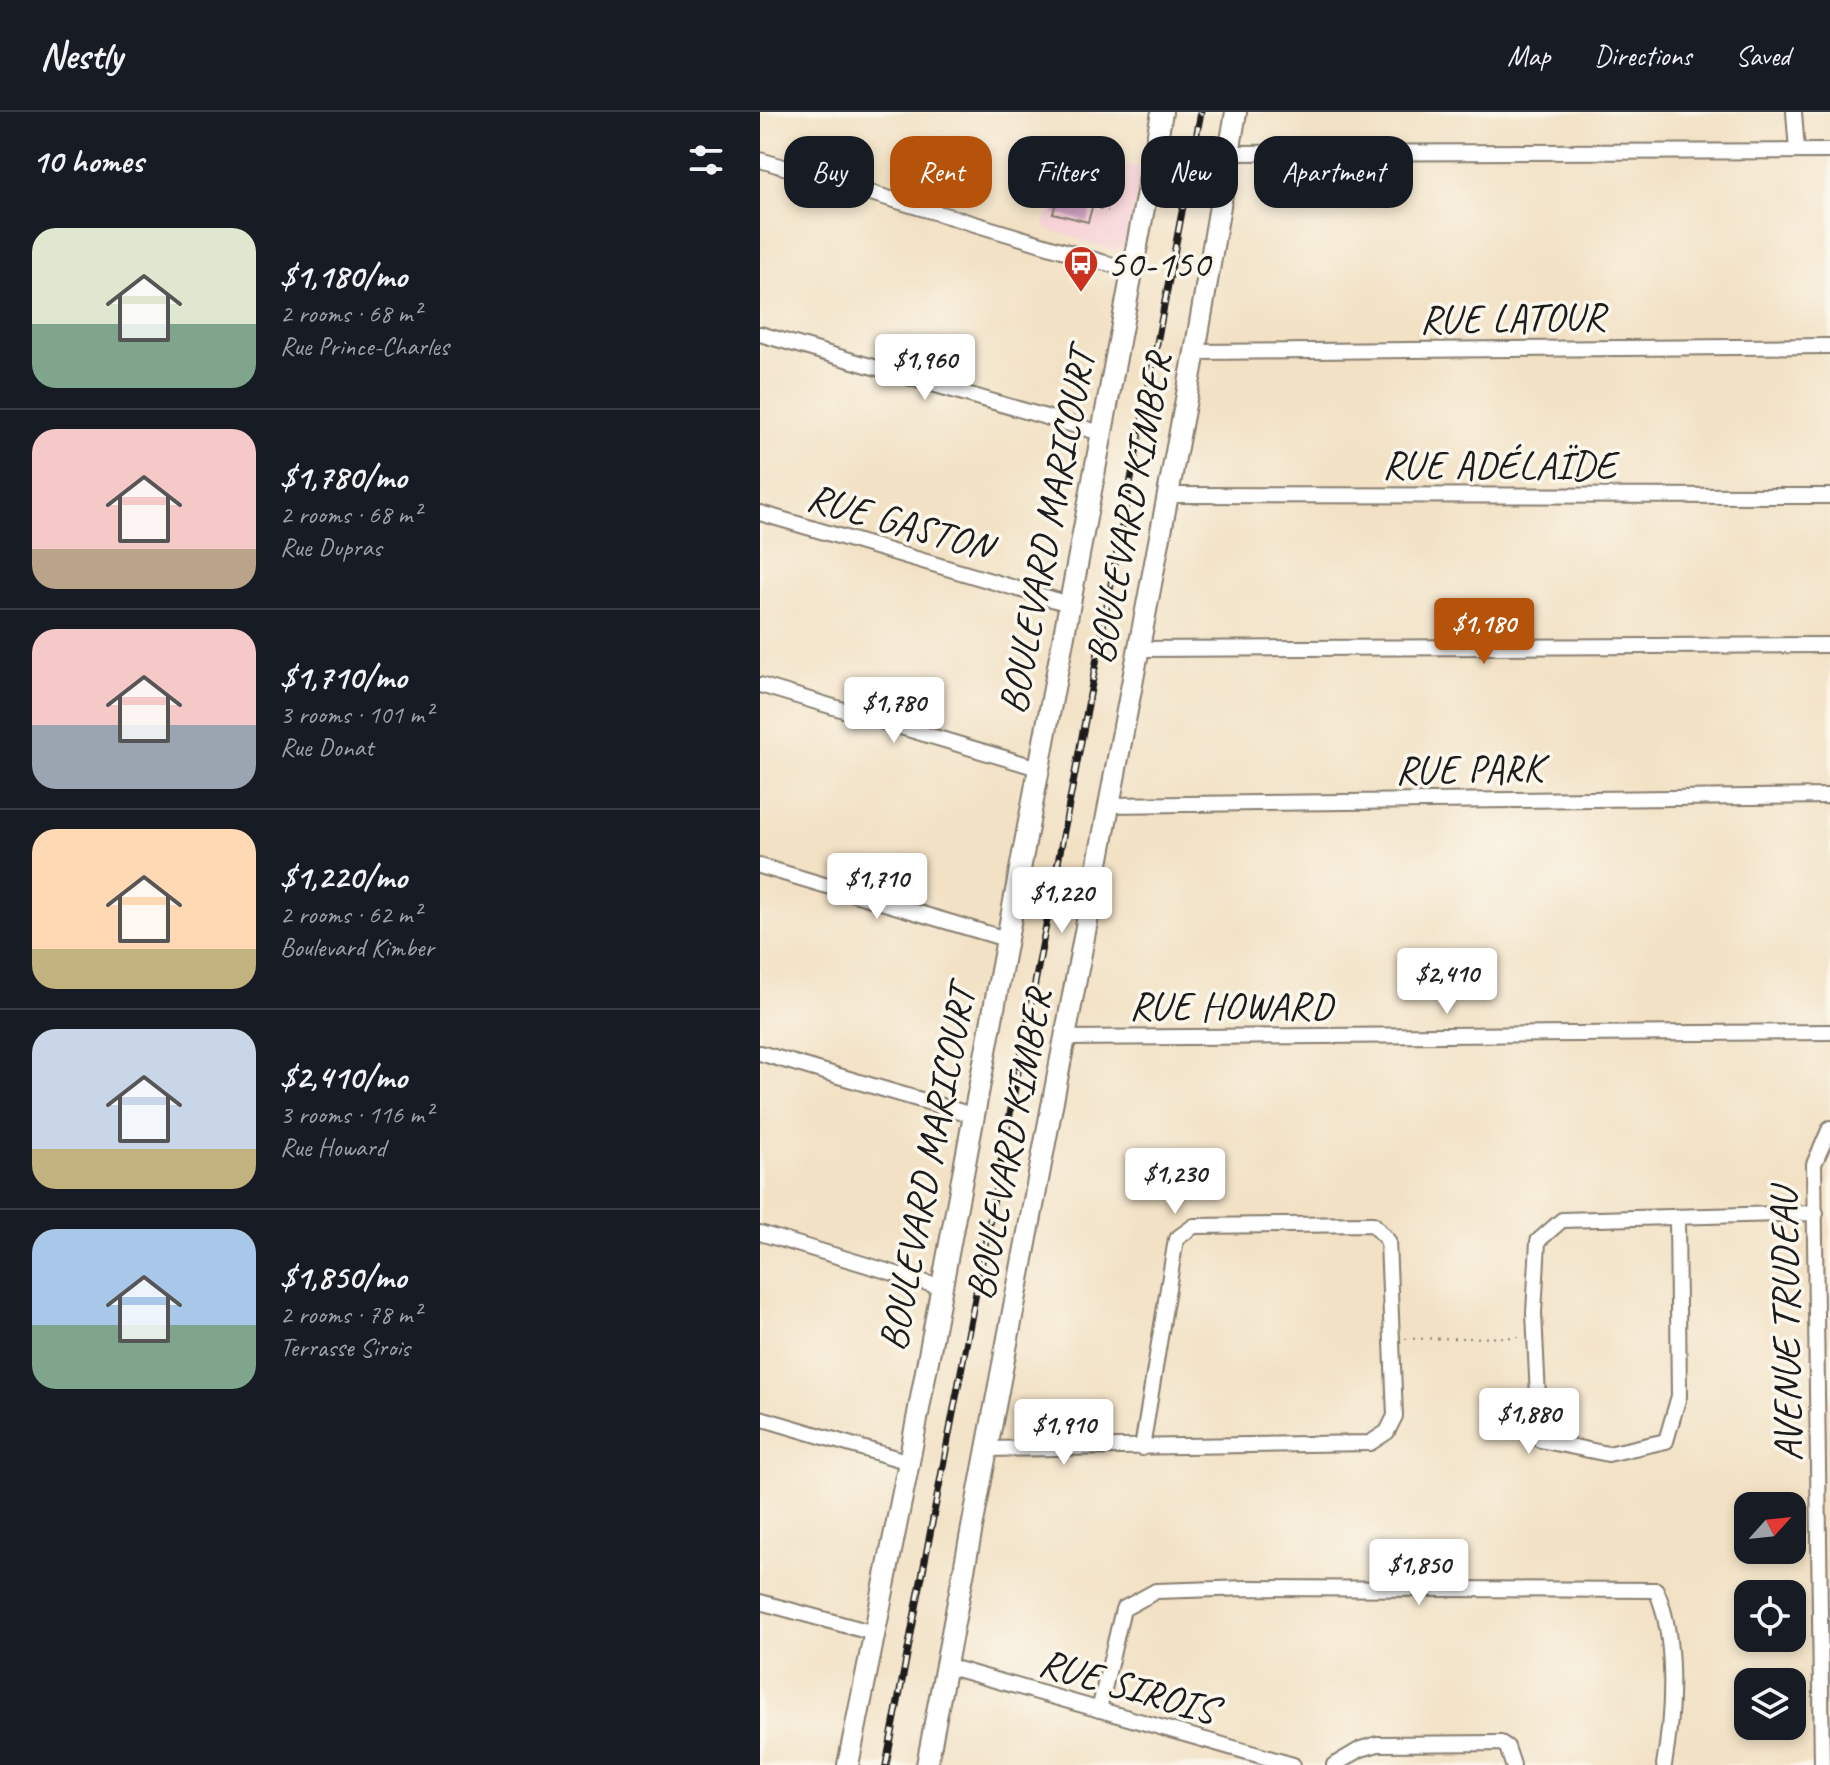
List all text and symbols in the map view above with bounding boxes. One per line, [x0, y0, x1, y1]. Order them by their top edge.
text: Nestly [40, 32, 122, 79]
text: Map [1507, 38, 1550, 73]
text: Directions [1594, 38, 1692, 73]
text: Saved [1736, 38, 1790, 73]
chip: Buy [784, 136, 874, 208]
chip: Rent [890, 136, 992, 208]
chip: Filters [1008, 136, 1125, 208]
chip: New [1141, 136, 1238, 208]
chip: Apartment [1254, 136, 1413, 208]
icon: filters [684, 138, 728, 182]
text: 10 homes [32, 139, 143, 182]
place label: 50-150 [1107, 239, 1213, 289]
bus stop icon: 50-150 [1062, 244, 1100, 294]
text: $1,180/mo [280, 254, 407, 297]
icon: home [96, 260, 192, 356]
street label: RUE LATOUR [1419, 291, 1610, 345]
text: 2 rooms · 68 m² [280, 297, 421, 330]
text: Rue Prince-Charles [280, 330, 449, 363]
pin: $1,960 [860, 334, 990, 402]
street label: BOULEVARD MARICOURT [987, 337, 1108, 718]
text: $1,960 [893, 343, 957, 376]
street label: BOULEVARD KIMBER [1074, 346, 1184, 668]
street label: RUE ADÉLAÏDE [1382, 440, 1620, 490]
text: $1,780/mo [280, 455, 407, 498]
icon: home [96, 461, 192, 557]
street label: RUE GASTON [802, 472, 1003, 574]
text: 2 rooms · 68 m² [280, 498, 421, 531]
text: Rue Dupras [280, 531, 382, 564]
pin: $1,180 [1419, 598, 1549, 666]
text: $1,180 [1452, 607, 1516, 640]
text: $1,710/mo [280, 655, 407, 698]
icon: home [96, 661, 192, 757]
pin: $1,780 [829, 677, 959, 745]
text: $1,780 [862, 686, 926, 719]
text: 3 rooms · 101 m² [280, 698, 432, 731]
text: Rue Donat [280, 731, 373, 764]
street label: RUE PARK [1395, 743, 1551, 795]
pin: $1,710 [812, 853, 942, 921]
text: $1,220/mo [280, 855, 407, 898]
icon: home [96, 861, 192, 957]
text: $1,710 [845, 862, 909, 895]
pin: $1,220 [997, 867, 1127, 935]
text: $1,220 [1030, 876, 1094, 909]
text: 2 rooms · 62 m² [280, 898, 421, 931]
text: Boulevard Kimber [280, 931, 434, 964]
pin: $2,410 [1382, 948, 1512, 1016]
text: $2,410 [1415, 957, 1479, 990]
street label: BOULEVARD MARICOURT [867, 974, 988, 1355]
street label: RUE HOWARD [1129, 981, 1336, 1031]
street label: BOULEVARD KIMBER [954, 982, 1064, 1304]
text: $2,410/mo [280, 1055, 407, 1098]
icon: home [96, 1061, 192, 1157]
text: 3 rooms · 116 m² [280, 1098, 432, 1131]
text: Rue Howard [280, 1131, 386, 1164]
pin: $1,230 [1110, 1148, 1240, 1216]
text: $1,230 [1143, 1157, 1207, 1190]
street label: AVENUE TRUDEAU [1759, 1181, 1813, 1462]
text: $1,850/mo [280, 1255, 406, 1298]
icon: home [96, 1261, 192, 1357]
text: 2 rooms · 78 m² [280, 1298, 421, 1331]
text: Terrasse Sirois [280, 1331, 410, 1364]
pin: $1,880 [1464, 1388, 1594, 1456]
text: $1,880 [1497, 1397, 1561, 1430]
pin: $1,910 [999, 1399, 1129, 1467]
text: $1,910 [1032, 1408, 1096, 1441]
north arrow [1734, 1492, 1806, 1564]
map controls [1734, 1492, 1806, 1740]
pin: $1,850 [1354, 1539, 1484, 1607]
text: $1,850 [1387, 1548, 1451, 1581]
button: locate [1734, 1580, 1806, 1652]
street label: RUE SIROIS [1034, 1637, 1229, 1737]
button: layers [1734, 1668, 1806, 1740]

